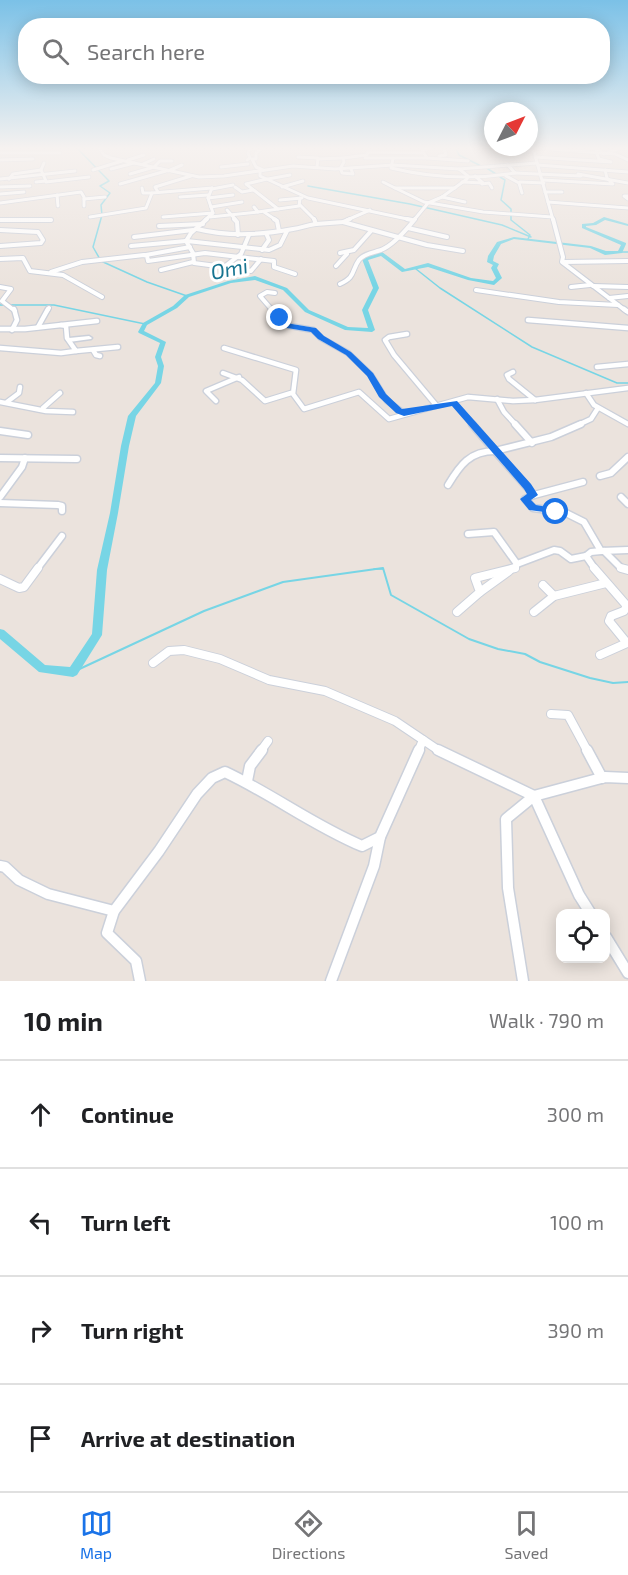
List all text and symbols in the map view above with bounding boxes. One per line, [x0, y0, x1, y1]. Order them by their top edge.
search box [18, 18, 610, 84]
icon: search [39, 35, 72, 68]
text: Search here [87, 38, 205, 64]
north arrow [484, 102, 538, 156]
water label: Omi [208, 252, 250, 284]
route end [266, 304, 292, 330]
route start [542, 498, 568, 524]
map controls [556, 909, 610, 963]
button: locate [556, 909, 610, 963]
text: 10 min [24, 1005, 103, 1036]
text: Walk · 790 m [489, 1008, 604, 1032]
icon: ahead [24, 1098, 57, 1131]
text: Continue [81, 1101, 174, 1127]
text: 300 m [547, 1102, 604, 1126]
icon: left [24, 1206, 57, 1239]
text: Turn left [81, 1209, 170, 1235]
text: 100 m [550, 1210, 604, 1234]
icon: right [24, 1314, 57, 1347]
text: Turn right [81, 1317, 183, 1343]
text: 390 m [547, 1318, 604, 1342]
icon: arrive [24, 1422, 57, 1455]
text: Arrive at destination [81, 1425, 295, 1451]
tab: Map [80, 1507, 113, 1562]
tab: Directions [272, 1507, 345, 1562]
tab: Saved [505, 1507, 548, 1562]

